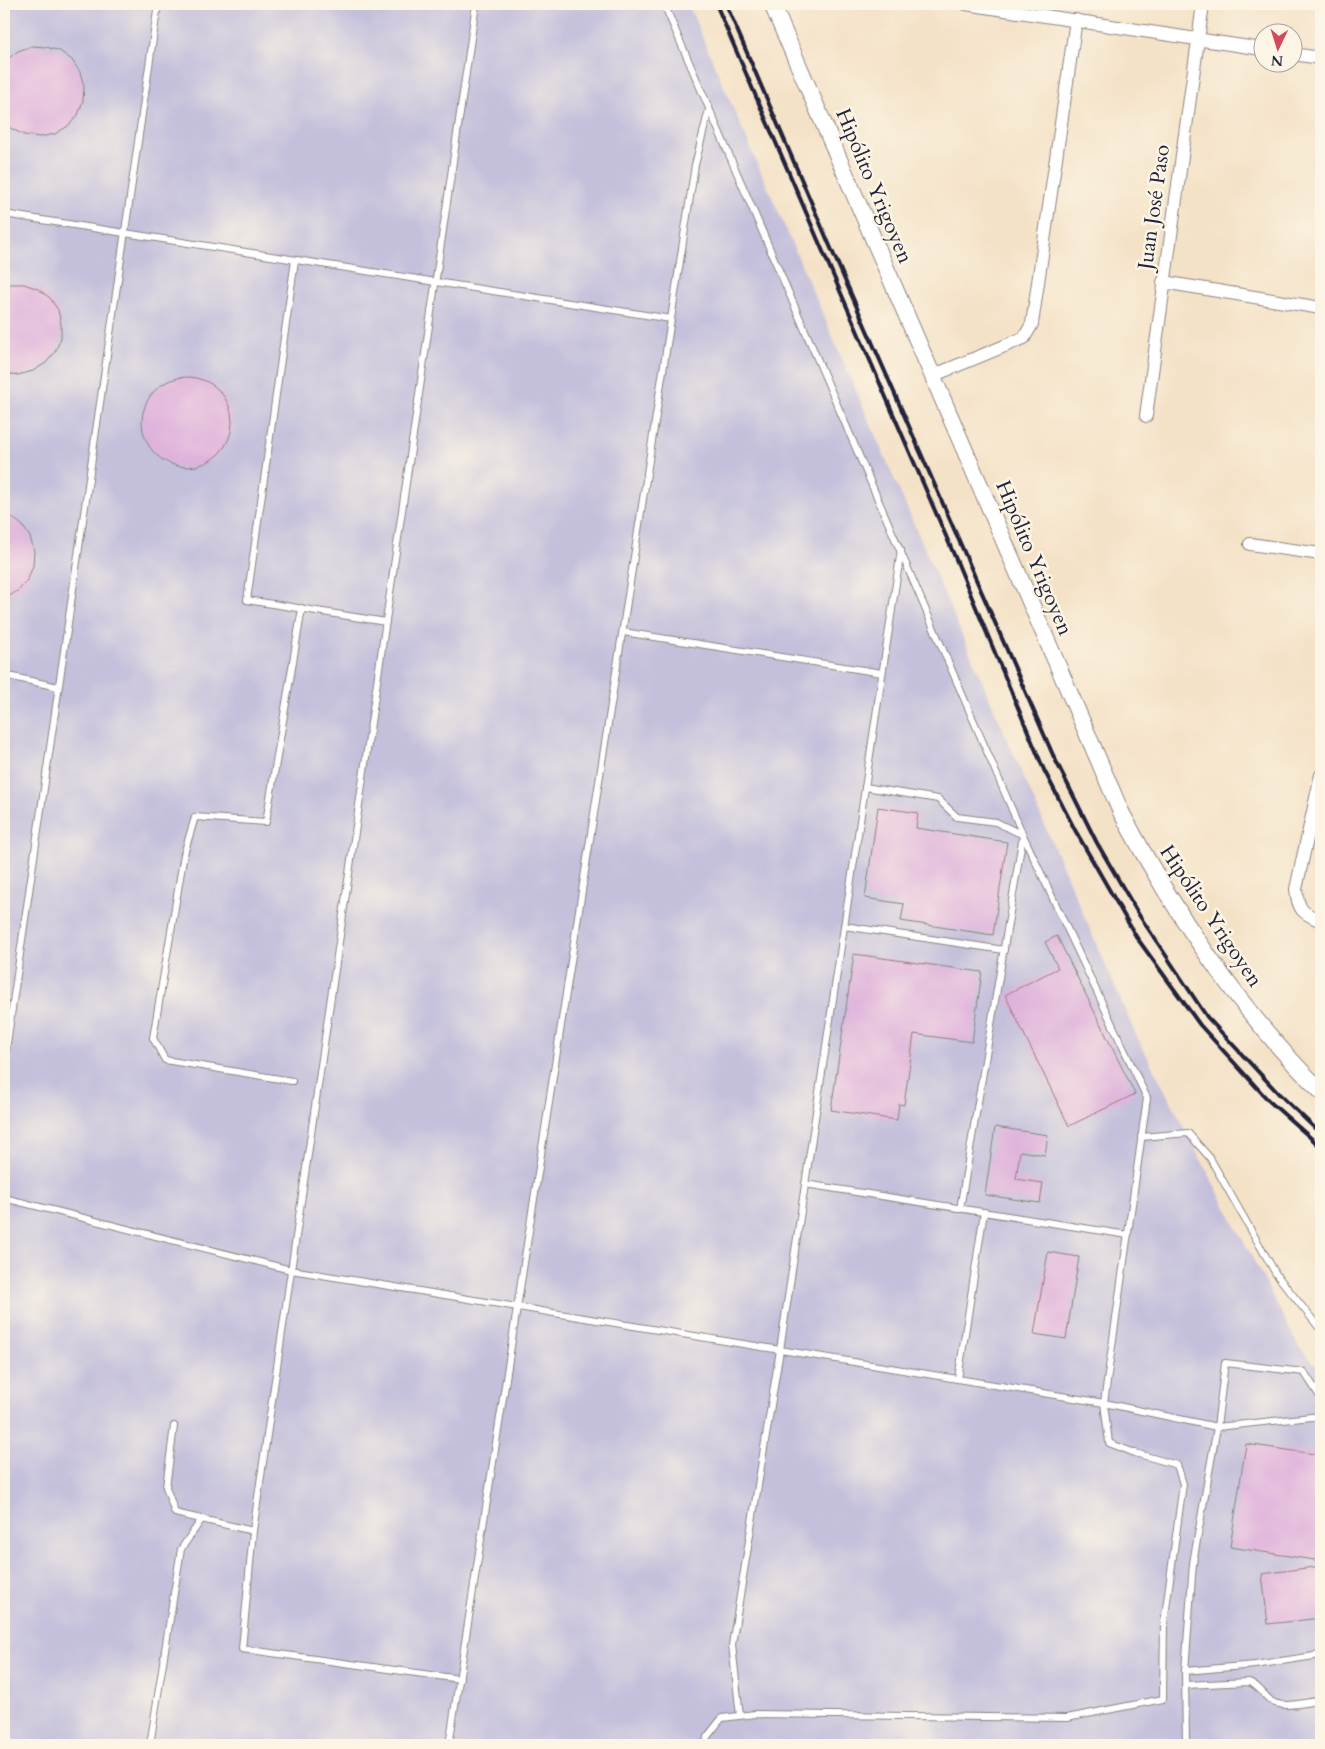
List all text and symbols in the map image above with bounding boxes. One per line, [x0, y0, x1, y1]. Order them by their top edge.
north arrow [1252, 22, 1302, 72]
text: N [1270, 51, 1284, 70]
street label: Hipólito Yrigoyen [828, 104, 920, 268]
street label: Juan José Paso [1130, 143, 1177, 274]
street label: Hipólito Yrigoyen [988, 476, 1080, 640]
street label: Hipólito Yrigoyen [1153, 839, 1269, 993]

